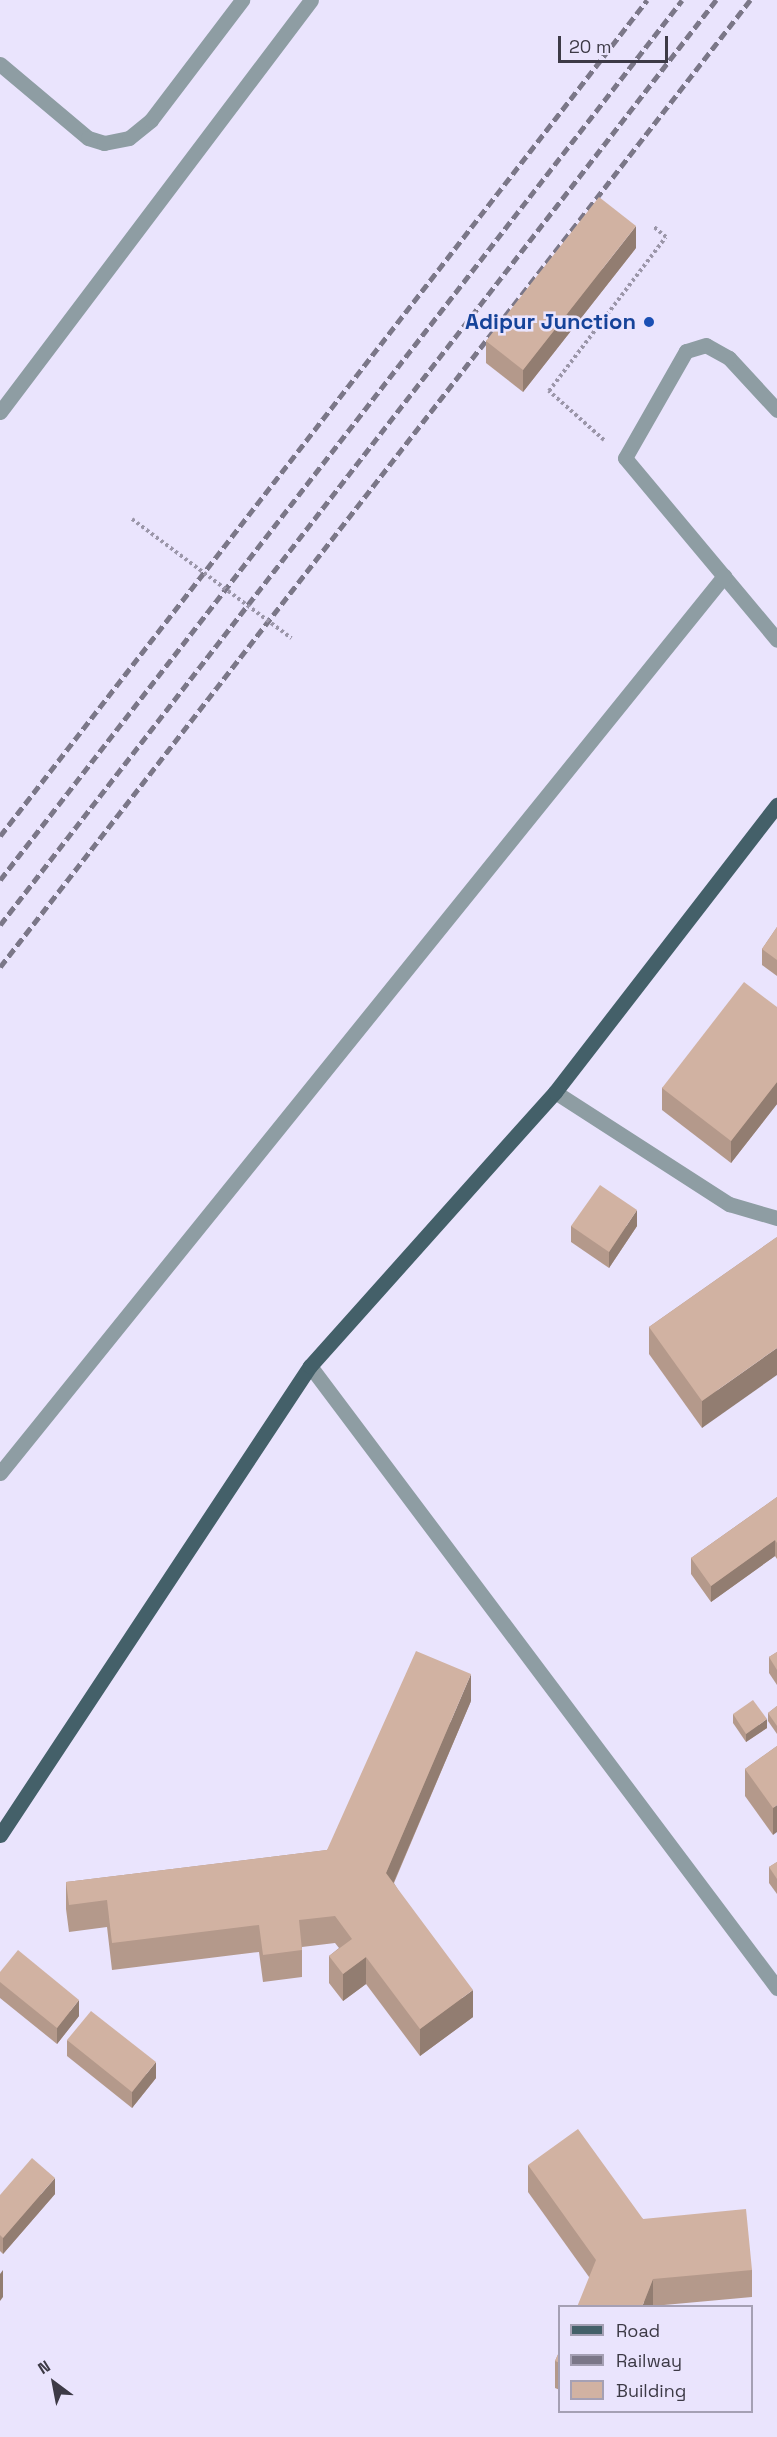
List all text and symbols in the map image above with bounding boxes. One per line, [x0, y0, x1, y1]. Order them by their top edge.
scale bar [561, 24, 670, 62]
text: 20 m [569, 35, 612, 58]
place label: Adipur Junction [465, 309, 636, 335]
marker: Adipur Junction [640, 313, 658, 331]
legend [558, 2305, 753, 2413]
text: Road [616, 2319, 660, 2342]
text: Railway [616, 2349, 682, 2372]
north arrow [24, 2353, 84, 2413]
text: N [34, 2356, 54, 2379]
text: Building [616, 2379, 686, 2402]

